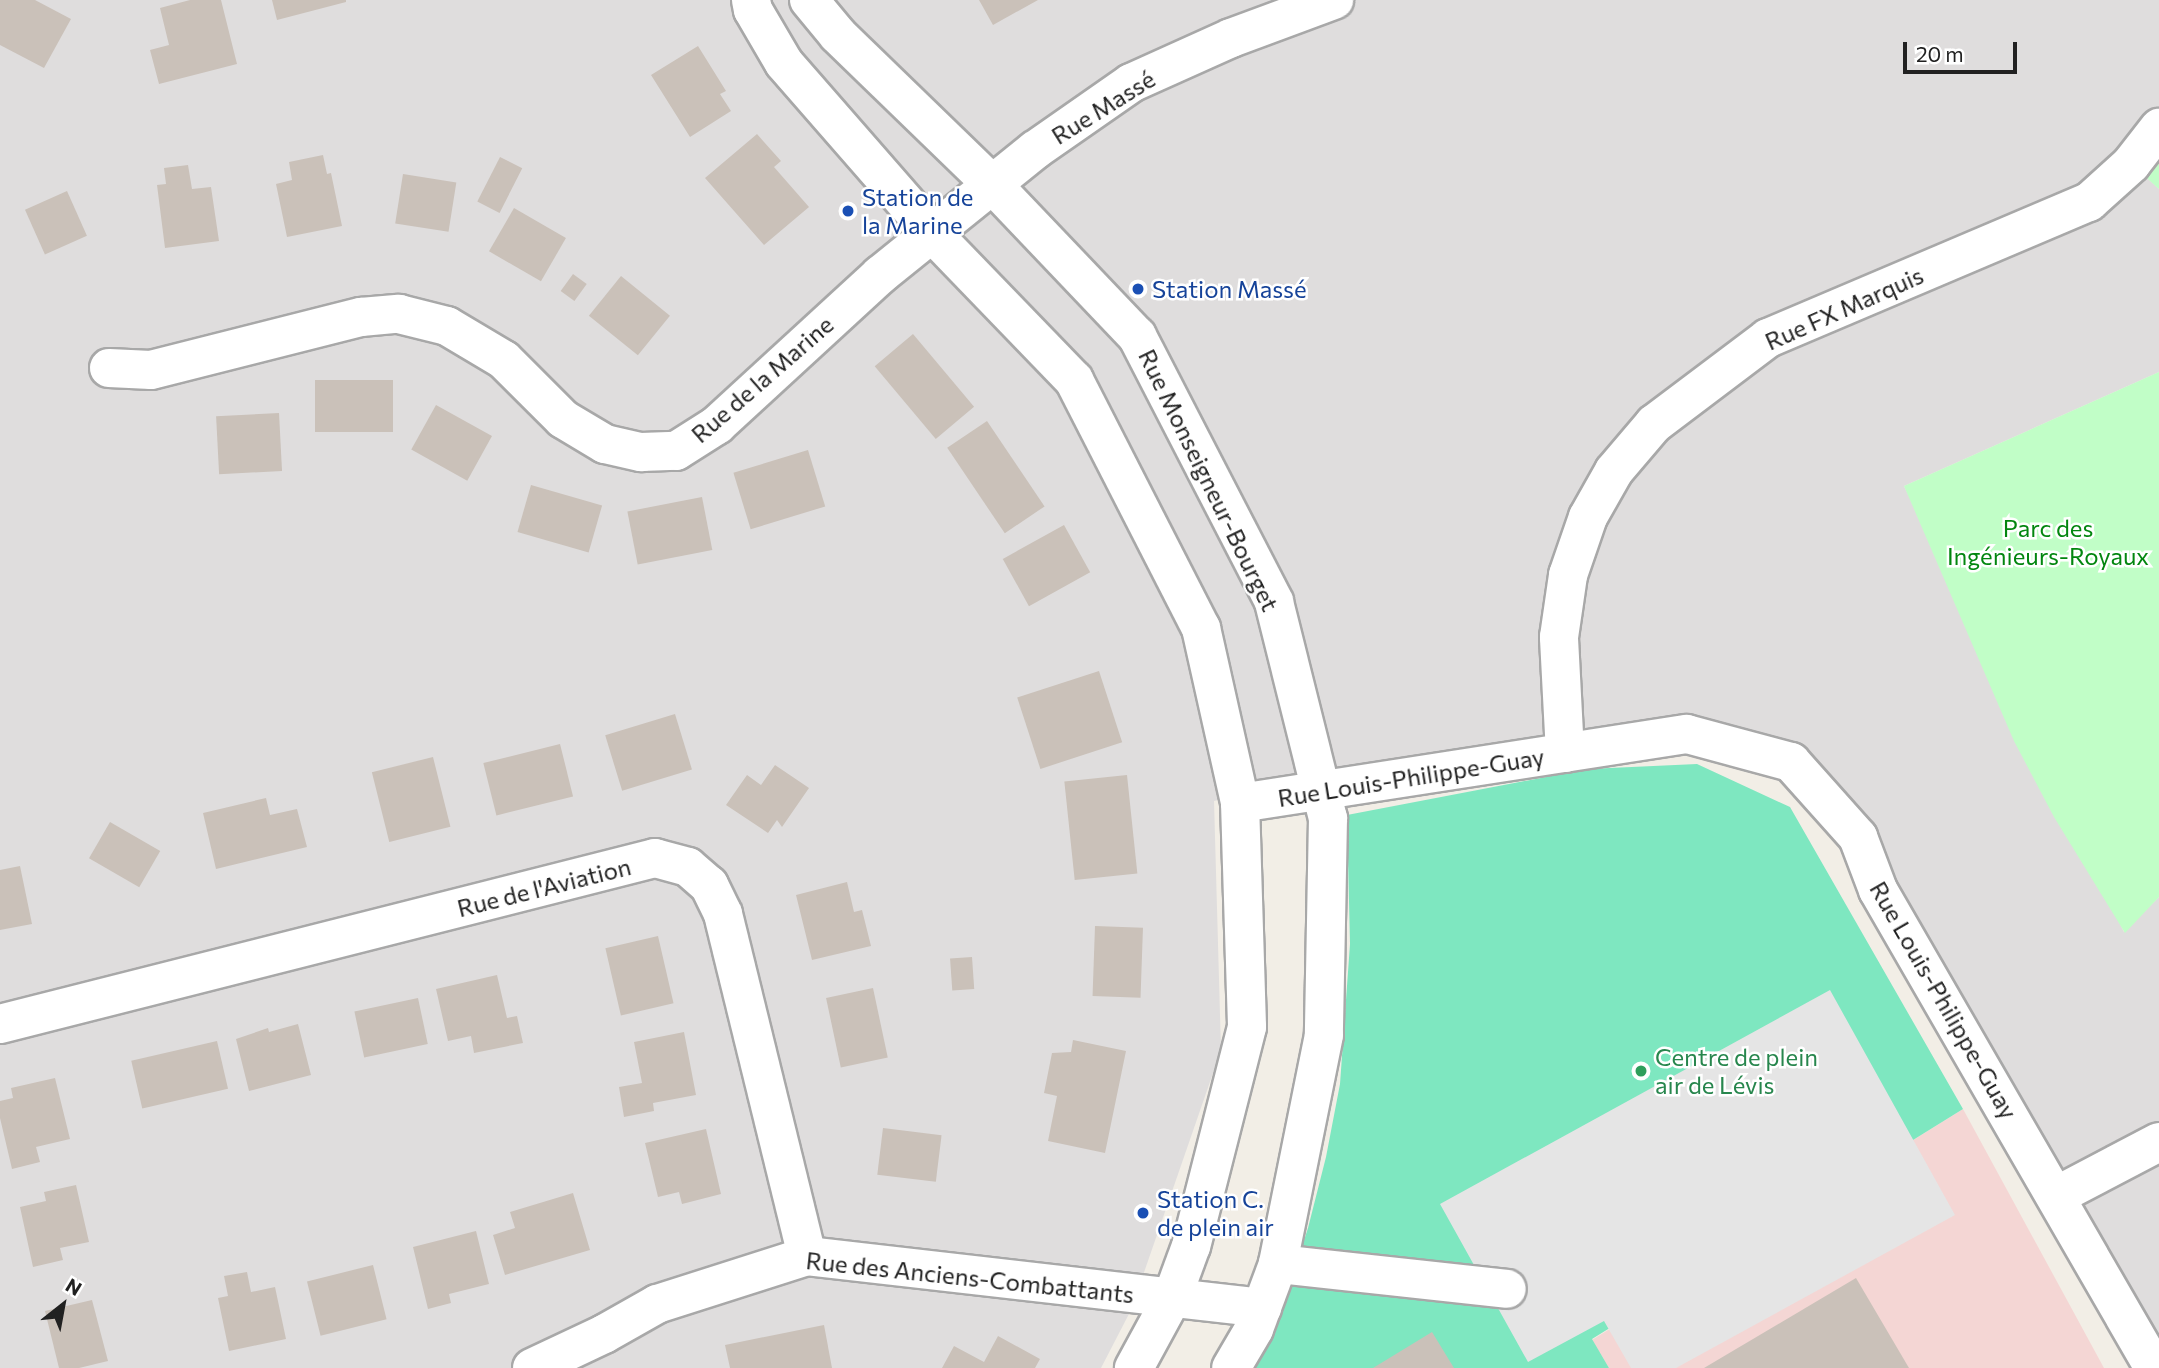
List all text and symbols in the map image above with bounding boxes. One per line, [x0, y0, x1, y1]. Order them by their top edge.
scale bar [1907, 28, 2021, 72]
text: 20 m [1916, 41, 1964, 66]
street label: Rue Massé [1046, 64, 1160, 150]
place label: Station de la Marine [862, 183, 973, 239]
marker: Station de la Marine [840, 203, 856, 219]
street label: Rue FX Marquis [1760, 260, 1928, 356]
place label: Station Massé [1152, 275, 1307, 303]
marker: Station Massé [1130, 281, 1146, 297]
street label: Rue de la Marine [685, 310, 839, 448]
street label: Rue Monseigneur-Bourget [1133, 344, 1285, 616]
park label: Parc des Ingénieurs-Royaux [1947, 514, 2149, 570]
street label: Rue Louis-Philippe-Guay [1276, 742, 1546, 812]
street label: Rue de l'Aviation [454, 851, 634, 923]
street label: Rue Louis-Philippe-Guay [1864, 876, 2024, 1124]
place label: Centre de plein air de Lévis [1655, 1043, 1818, 1099]
marker: Centre de plein air de Lévis [1633, 1063, 1649, 1079]
place label: Station C. de plein air [1157, 1185, 1274, 1241]
marker: Station C. de plein air [1135, 1205, 1151, 1221]
street label: Rue des Anciens-Combattants [805, 1245, 1135, 1309]
north arrow [28, 1270, 98, 1340]
text: N [62, 1273, 86, 1300]

